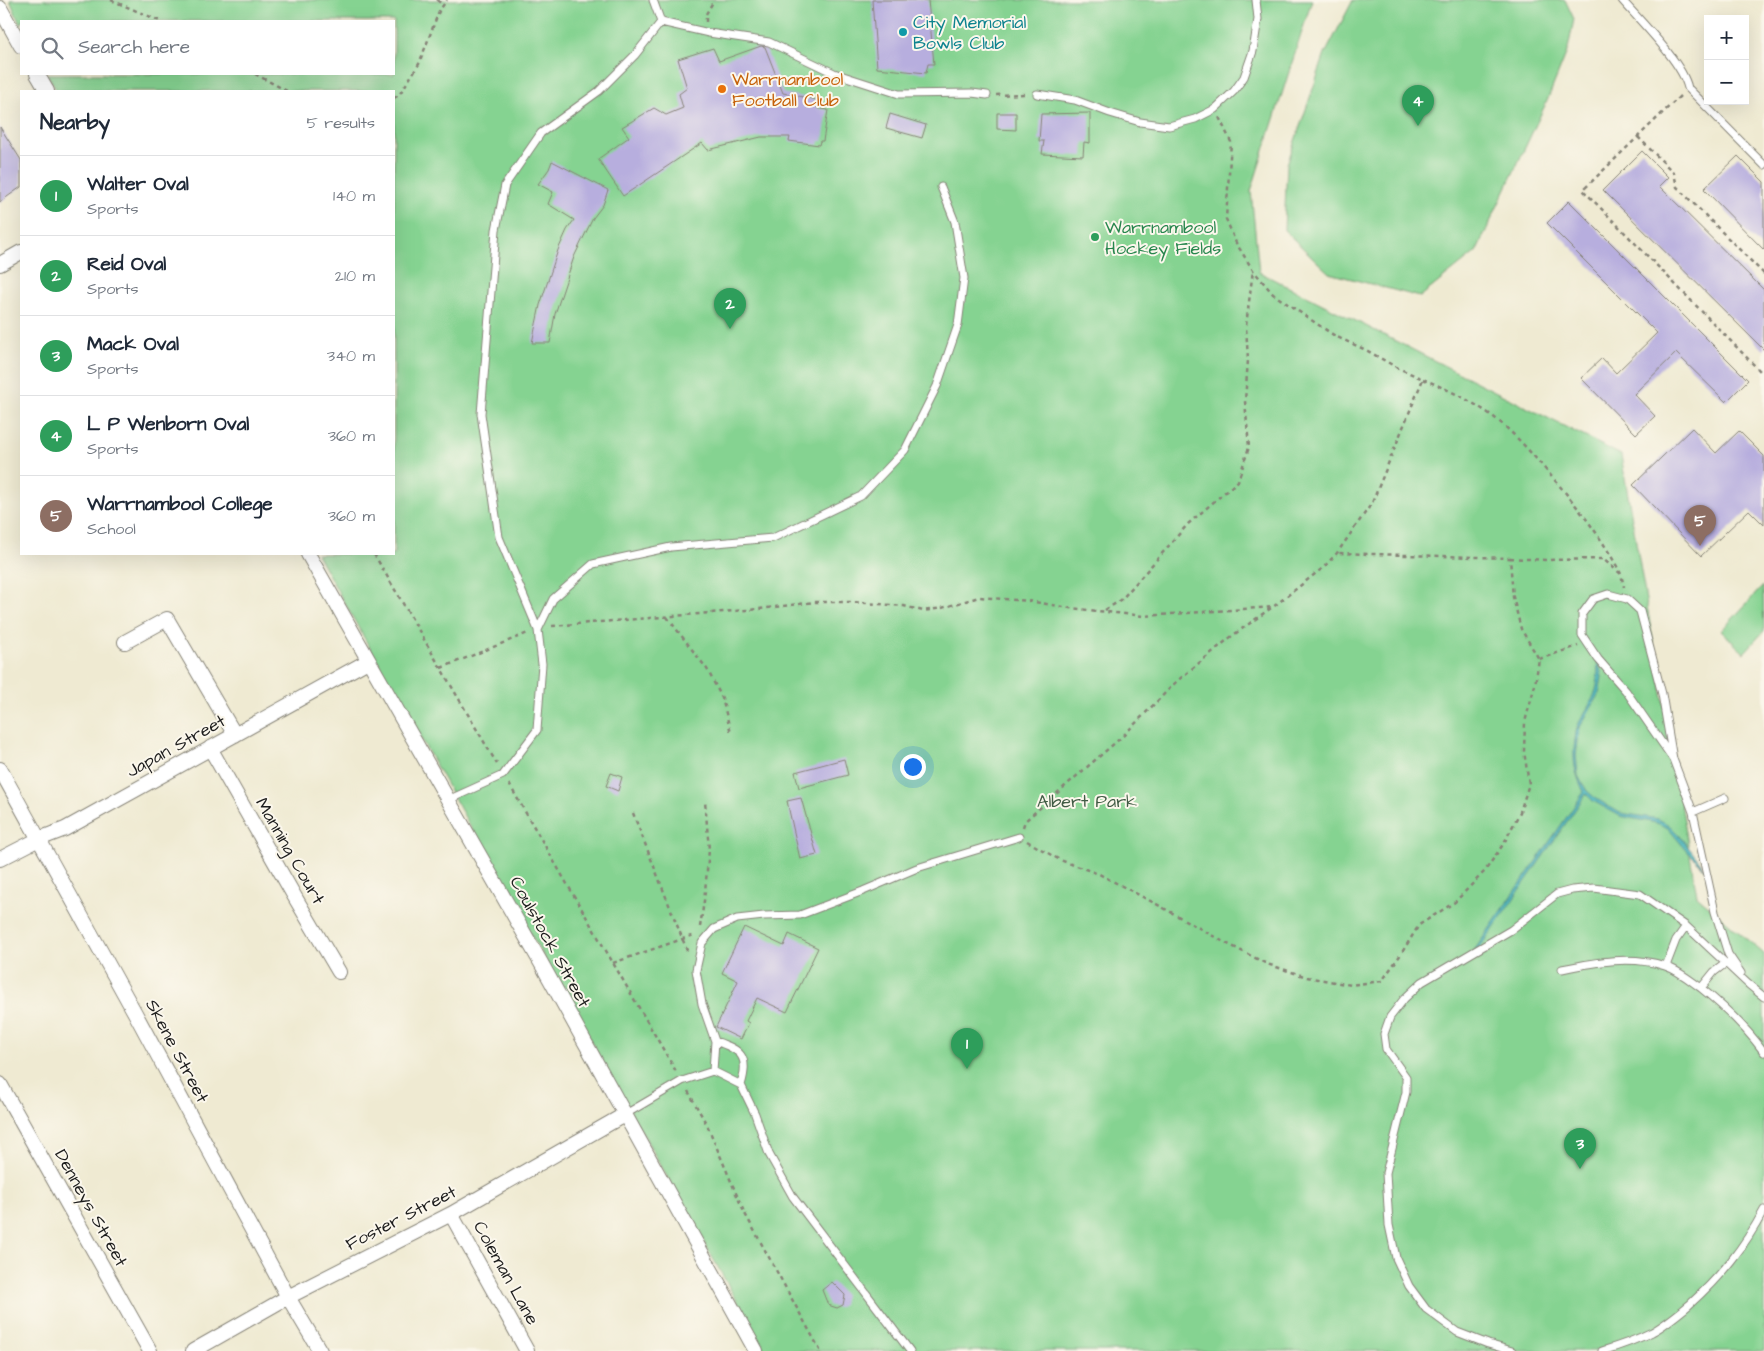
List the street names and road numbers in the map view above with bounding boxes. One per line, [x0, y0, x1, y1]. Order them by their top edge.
street label: Japan Street [122, 708, 231, 784]
street label: Manning Court [248, 793, 331, 910]
street label: Coulstock Street [504, 872, 597, 1013]
street label: Skene Street [139, 995, 215, 1108]
street label: Denneys Street [47, 1145, 134, 1272]
street label: Foster Street [341, 1179, 461, 1257]
street label: Coleman Lane [467, 1217, 545, 1330]

